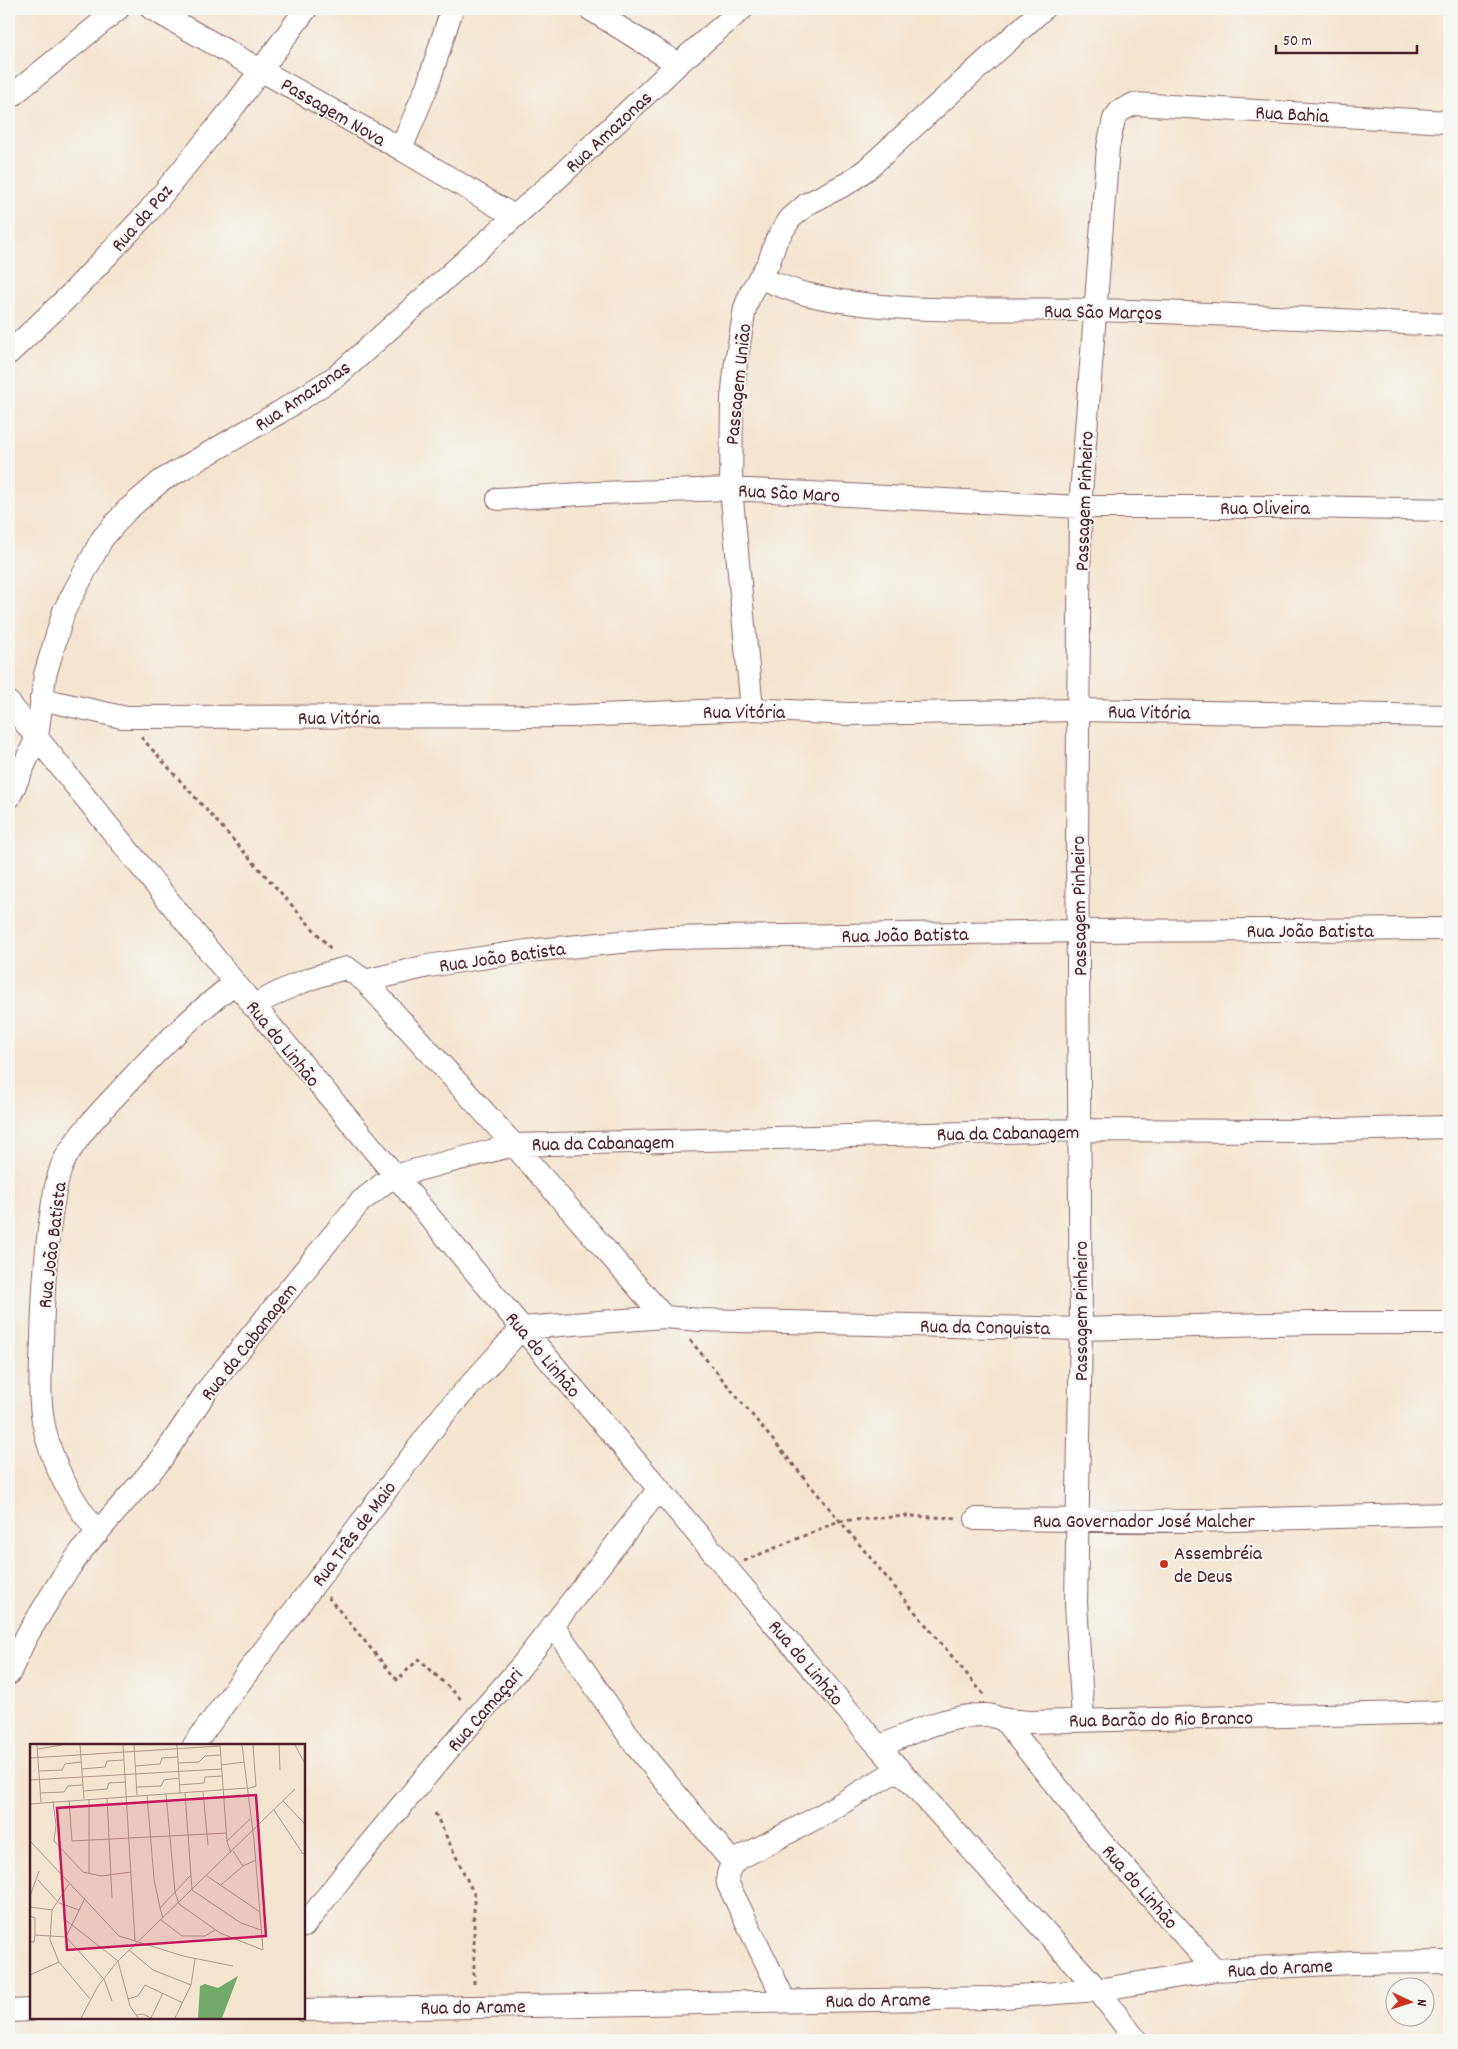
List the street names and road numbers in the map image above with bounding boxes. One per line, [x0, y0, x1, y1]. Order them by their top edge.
street label: Passagem Nova [275, 72, 391, 155]
street label: Rua Amazonas [560, 85, 660, 181]
street label: Rua Bahia [1254, 100, 1330, 132]
street label: Rua da Paz [106, 179, 181, 259]
street label: Rua São Marços [1043, 299, 1162, 329]
street label: Passagem União [720, 322, 760, 446]
street label: Rua Amazonas [250, 355, 357, 440]
street label: Passagem Pinheiro [1070, 430, 1102, 572]
street label: Rua São Maro [737, 478, 841, 512]
street label: Rua Oliveira [1220, 496, 1311, 524]
street label: Rua Vitória [1108, 699, 1191, 729]
street label: Rua Vitória [703, 700, 786, 728]
street label: Rua Vitória [298, 706, 381, 734]
street label: Passagem Pinheiro [1066, 835, 1096, 976]
street label: Rua João Batista [1246, 919, 1374, 947]
street label: Rua João Batista [841, 922, 969, 952]
street label: Rua João Batista [438, 936, 568, 982]
street label: Rua do Linhão [238, 996, 325, 1094]
street label: Rua da Cabanagem [936, 1120, 1080, 1150]
street label: Rua da Cabanagem [531, 1130, 675, 1160]
street label: Rua João Batista [32, 1180, 76, 1310]
street label: Passagem Pinheiro [1069, 1241, 1097, 1381]
street label: Rua da Cabanagem [195, 1278, 305, 1408]
street label: Rua do Linhão [497, 1307, 586, 1405]
street label: Rua da Conquista [920, 1314, 1051, 1344]
street label: Rua Três de Maio [306, 1476, 404, 1593]
street label: Rua Governador José Malcher [1033, 1509, 1256, 1537]
street label: Rua do Linhão [760, 1615, 849, 1713]
street label: Rua Camaçari [442, 1663, 531, 1759]
street label: Rua Barão do Rio Branco [1069, 1705, 1254, 1737]
street label: Rua do Linhão [1094, 1839, 1184, 1937]
street label: Rua do Arame [1227, 1953, 1334, 1987]
street label: Rua do Arame [825, 1987, 931, 2017]
street label: Rua do Arame [420, 1994, 526, 2024]

